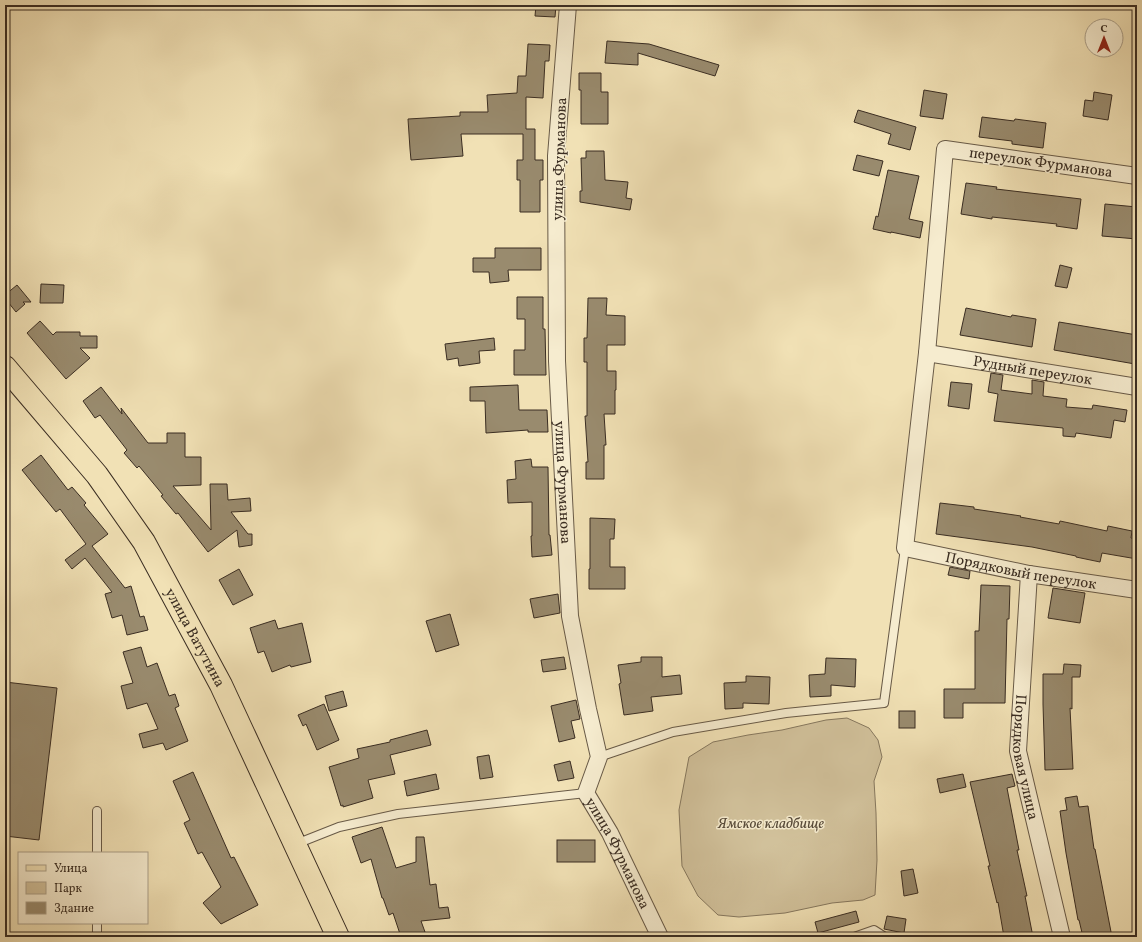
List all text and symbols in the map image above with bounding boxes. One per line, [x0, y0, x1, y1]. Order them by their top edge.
north arrow [1084, 18, 1124, 58]
text: С [1100, 22, 1108, 37]
street label: улица Фурманова [548, 97, 573, 221]
street label: переулок Фурманова [968, 143, 1114, 184]
street label: Рудный переулок [971, 352, 1093, 392]
street label: улица Фурманова [548, 420, 575, 545]
street label: Порядковый переулок [943, 548, 1098, 596]
street label: улица Ватутина [159, 585, 229, 691]
street label: Порядковая улица [1006, 694, 1043, 822]
street label: улица Фурманова [579, 794, 654, 913]
park label: Ямское кладбище [717, 814, 824, 835]
legend [18, 852, 148, 924]
text: Улица [54, 861, 87, 877]
text: Парк [54, 881, 82, 897]
text: Здание [54, 901, 94, 917]

